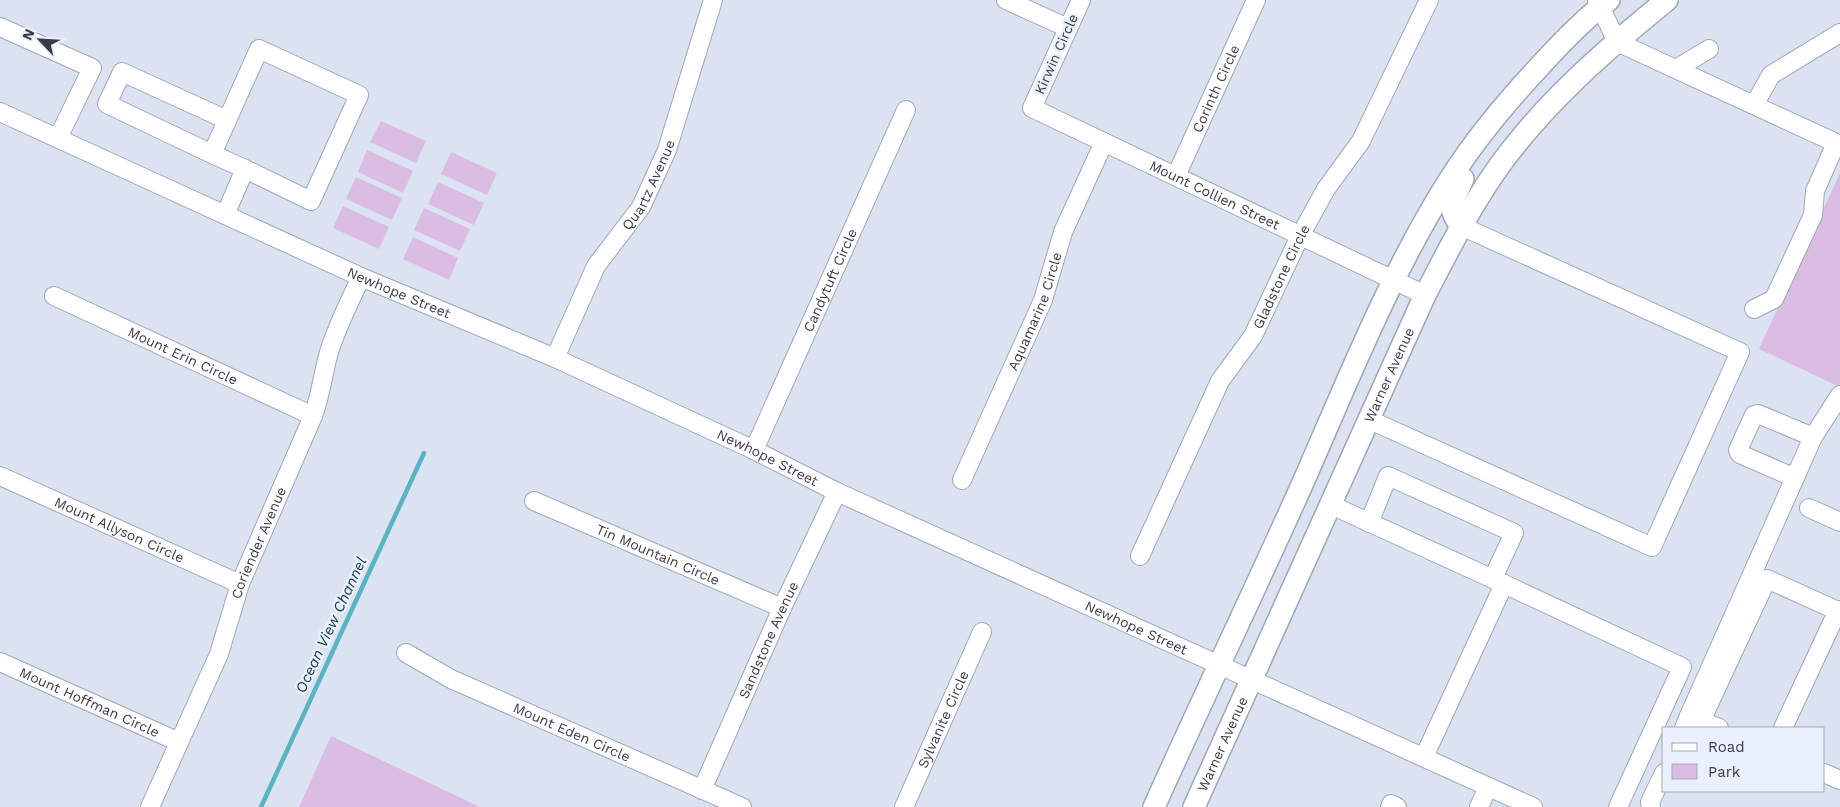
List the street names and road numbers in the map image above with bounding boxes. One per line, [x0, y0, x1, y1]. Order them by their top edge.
street label: Kirwin Circle [1031, 11, 1081, 97]
street label: Corinth Circle [1189, 42, 1243, 135]
street label: Quartz Avenue [618, 138, 678, 233]
street label: Mount Collien Street [1147, 157, 1283, 233]
street label: Gladstone Circle [1250, 222, 1313, 331]
street label: Candytuft Circle [800, 226, 860, 334]
street label: Aquamarine Circle [1004, 250, 1065, 373]
street label: Newhope Street [345, 264, 453, 322]
street label: Mount Erin Circle [125, 323, 240, 388]
street label: Warner Avenue [1361, 325, 1417, 425]
street label: Newhope Street [715, 426, 821, 489]
street label: Coriender Avenue [228, 484, 289, 601]
street label: Mount Allyson Circle [52, 494, 187, 566]
street label: Tin Mountain Circle [594, 521, 722, 588]
street label: Sandstone Avenue [735, 579, 801, 701]
street label: Newhope Street [1083, 597, 1190, 658]
street label: Mount Hoffman Circle [17, 664, 162, 740]
street label: Sylvanite Circle [914, 668, 972, 771]
street label: Warner Avenue [1194, 694, 1251, 794]
street label: Mount Eden Circle [511, 699, 633, 765]

